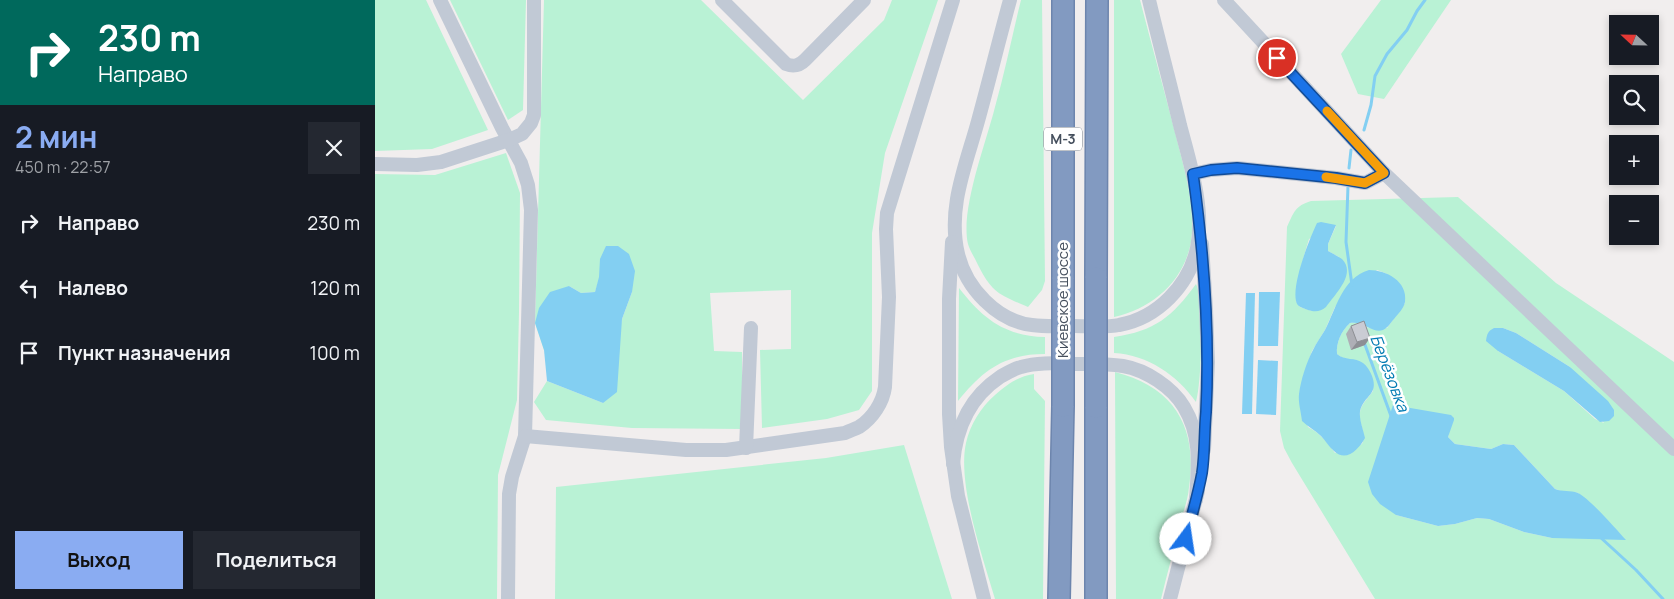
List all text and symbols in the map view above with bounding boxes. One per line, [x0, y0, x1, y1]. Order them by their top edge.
text: 230 m [98, 14, 201, 62]
north arrow [1609, 15, 1659, 65]
map controls [1609, 15, 1659, 245]
icon: right [15, 20, 80, 85]
pin [1256, 37, 1298, 79]
icon: arrive [1263, 44, 1291, 72]
text: Направо [98, 59, 188, 89]
button: search [1609, 75, 1659, 125]
text: 2 мин [15, 116, 98, 157]
button: close [308, 122, 360, 174]
road number: М-3 [1044, 128, 1082, 150]
button: + [1609, 135, 1659, 185]
text: 450 m · 22:57 [15, 156, 111, 178]
button: − [1609, 195, 1659, 245]
icon: right [15, 209, 43, 237]
text: Направо [58, 210, 139, 236]
text: 230 m [307, 210, 360, 236]
street label: Киевское шоссе [1052, 242, 1073, 358]
icon: left [15, 274, 43, 302]
text: Налево [58, 275, 128, 301]
text: 120 m [310, 275, 360, 301]
water label: Берёзовка [1365, 331, 1415, 416]
icon: arrive [15, 339, 43, 367]
text: Пункт назначения [58, 340, 231, 366]
text: 100 m [309, 340, 360, 366]
position arrow [1159, 512, 1211, 564]
button: Выход [15, 531, 183, 589]
button: Поделиться [193, 531, 360, 589]

